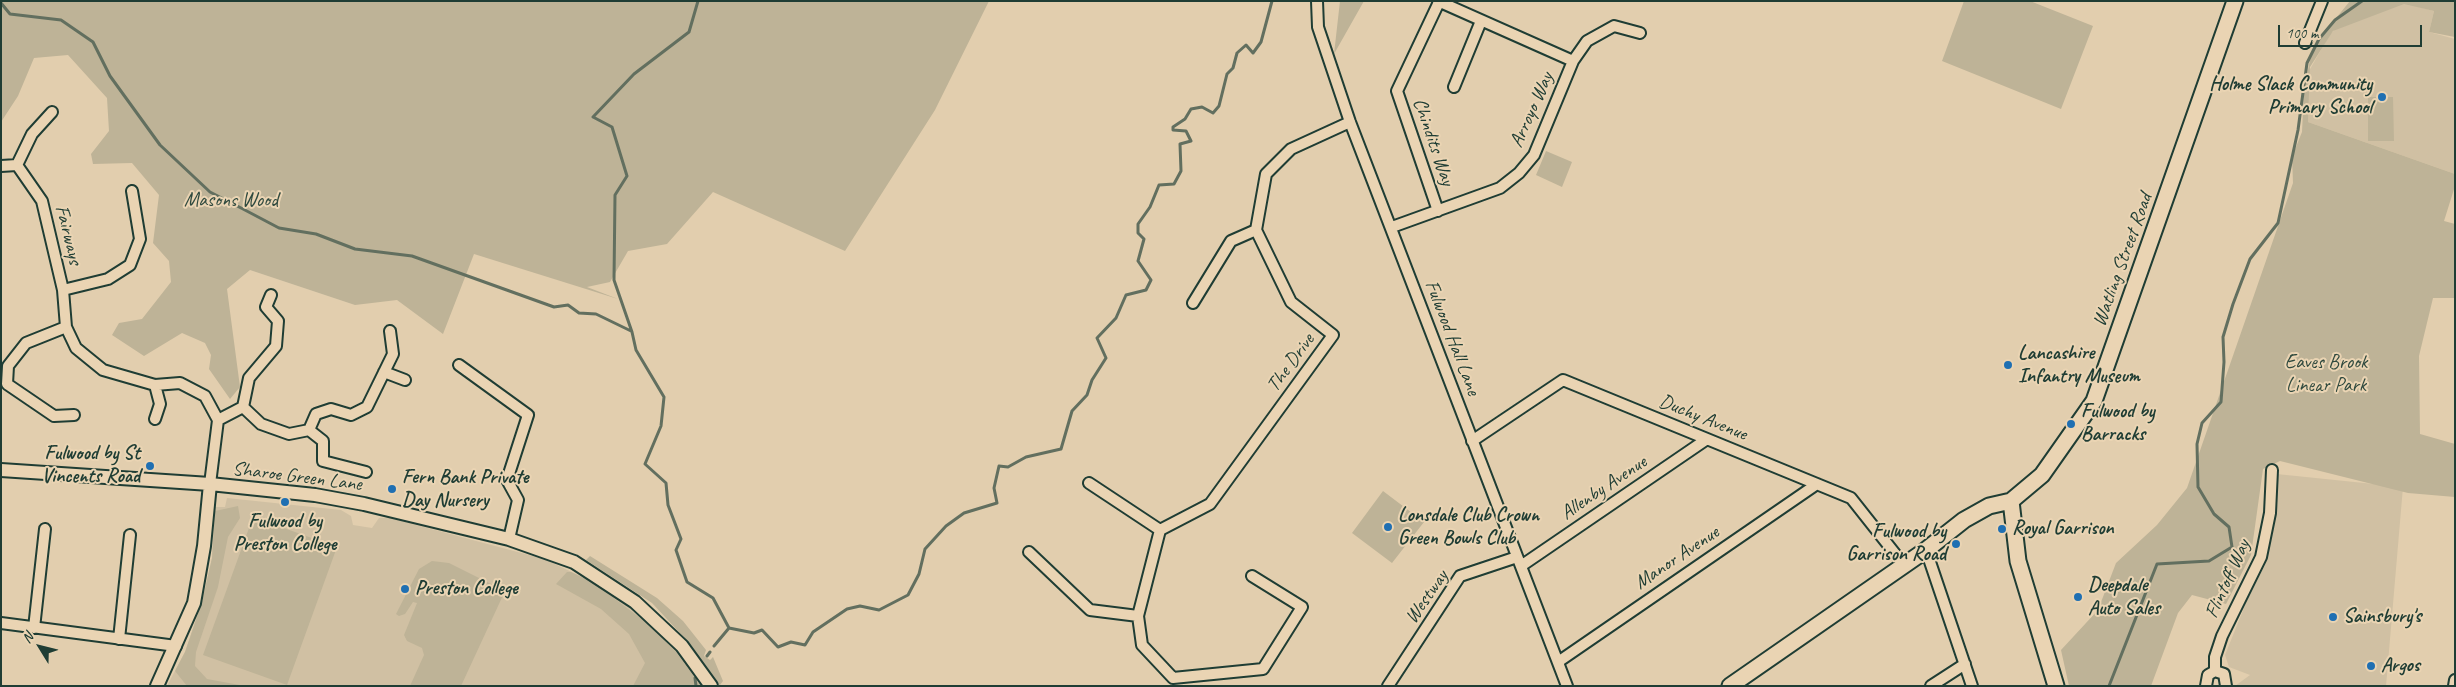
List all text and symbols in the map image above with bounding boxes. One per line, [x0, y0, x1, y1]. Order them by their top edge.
scale bar [2281, 15, 2425, 47]
text: 100 m [2286, 24, 2318, 43]
street label: Arroyo Way [1505, 69, 1559, 151]
place label: Holme Slack Community Primary School [2209, 73, 2372, 120]
marker: Holme Slack Community Primary School [2376, 91, 2388, 103]
street label: Chindits Way [1407, 95, 1459, 189]
park label: Masons Wood [184, 189, 278, 213]
street label: Watling Street Road [2088, 190, 2158, 330]
street label: Fairways [49, 203, 87, 267]
street label: Fulwood Hall Lane [1419, 277, 1485, 399]
street label: The Drive [1262, 329, 1320, 397]
place label: Lancashire Infantry Museum [2018, 342, 2140, 389]
park label: Eaves Brook Linear Park [2285, 351, 2367, 398]
marker: Lancashire Infantry Museum [2002, 359, 2014, 371]
street label: Duchy Avenue [1656, 389, 1750, 447]
place label: Fulwood by Barracks [2081, 400, 2155, 447]
marker: Fulwood by Barracks [2065, 418, 2077, 430]
place label: Fulwood by St Vincents Road [41, 442, 140, 489]
street label: Allenby Avenue [1556, 450, 1652, 526]
street label: Sharoe Green Lane [231, 457, 363, 497]
marker: Fulwood by St Vincents Road [144, 460, 156, 472]
place label: Fern Bank Private Day Nursery [402, 466, 528, 513]
marker: Fern Bank Private Day Nursery [386, 483, 398, 495]
marker: Fulwood by Preston College [279, 496, 291, 508]
place label: Lonsdale Club Crown Green Bowls Club [1398, 504, 1539, 551]
place label: Fulwood by Preston College [234, 510, 336, 557]
place label: Royal Garrison [2012, 517, 2114, 541]
place label: Fulwood by Garrison Road [1846, 520, 1946, 567]
marker: Lonsdale Club Crown Green Bowls Club [1382, 521, 1394, 533]
street label: Manor Avenue [1630, 521, 1724, 595]
marker: Royal Garrison [1996, 523, 2008, 535]
street label: Flintoff Way [2200, 536, 2256, 622]
marker: Fulwood by Garrison Road [1950, 538, 1962, 550]
street label: Westway [1400, 566, 1454, 628]
place label: Deepdale Auto Sales [2088, 574, 2160, 621]
place label: Preston College [415, 577, 518, 601]
marker: Preston College [399, 583, 411, 595]
marker: Deepdale Auto Sales [2072, 591, 2084, 603]
place label: Sainsbury's [2343, 605, 2421, 629]
marker: Sainsbury's [2327, 611, 2339, 623]
north arrow [15, 622, 65, 672]
text: N [18, 629, 37, 646]
place label: Argos [2381, 654, 2420, 678]
marker: Argos [2365, 660, 2377, 672]

